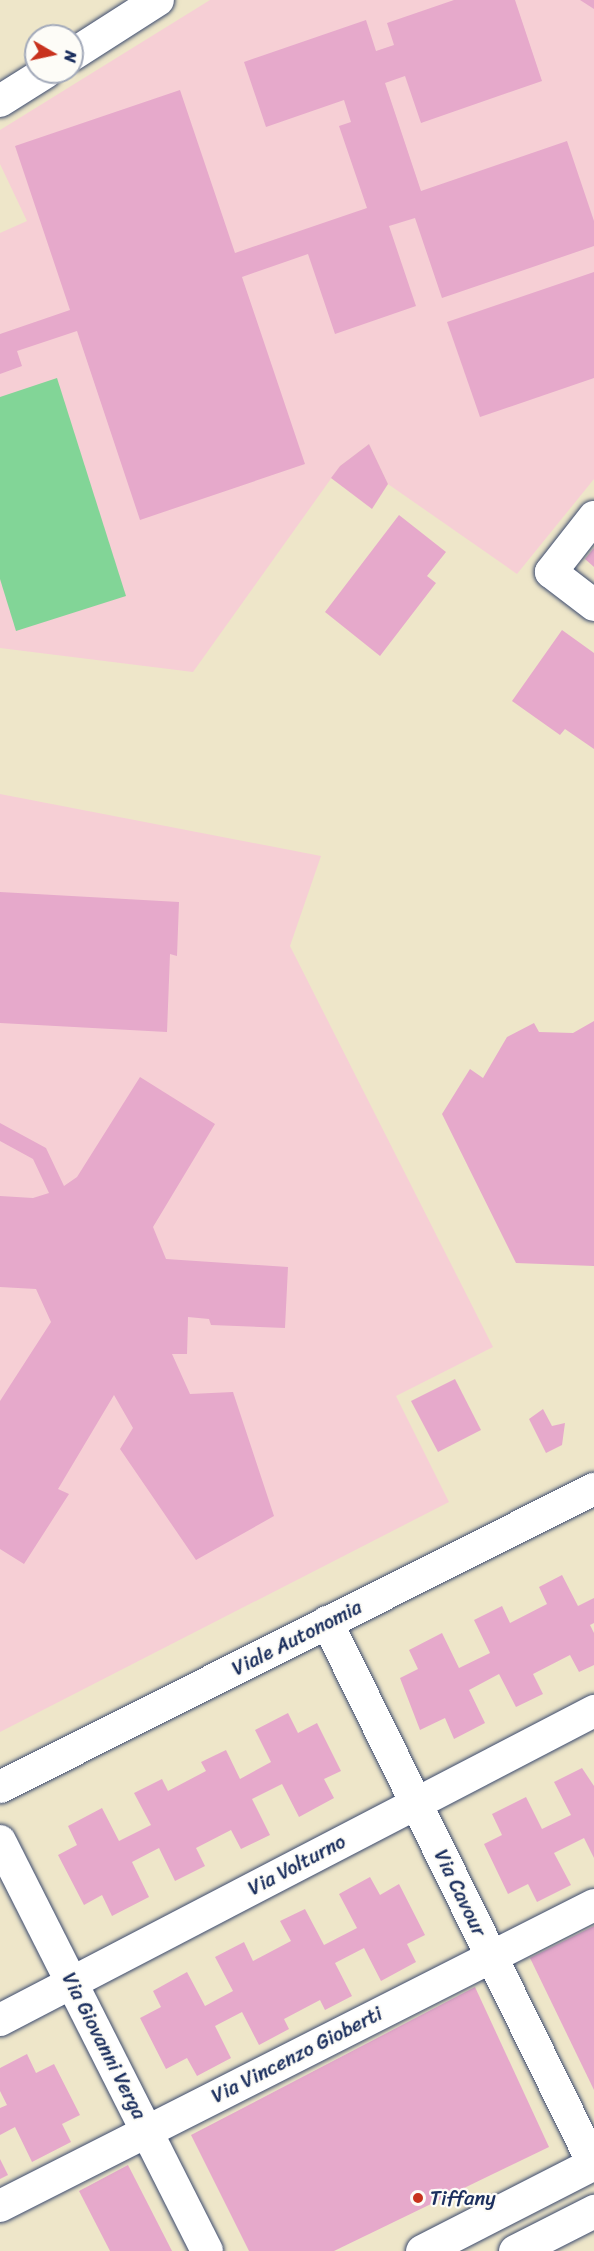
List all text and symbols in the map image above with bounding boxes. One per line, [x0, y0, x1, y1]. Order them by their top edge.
north arrow [24, 24, 84, 84]
text: N [55, 49, 85, 64]
street label: Viale Autonomia [228, 1595, 366, 1681]
street label: Via Volturno [244, 1829, 350, 1901]
street label: Via Cavour [429, 1846, 491, 1940]
street label: Via Giovanni Verga [57, 1969, 151, 2123]
street label: Via Vincenzo Gioberti [208, 2002, 386, 2108]
place label: Tiffany [430, 2186, 496, 2210]
marker: Tiffany [411, 2191, 425, 2205]

